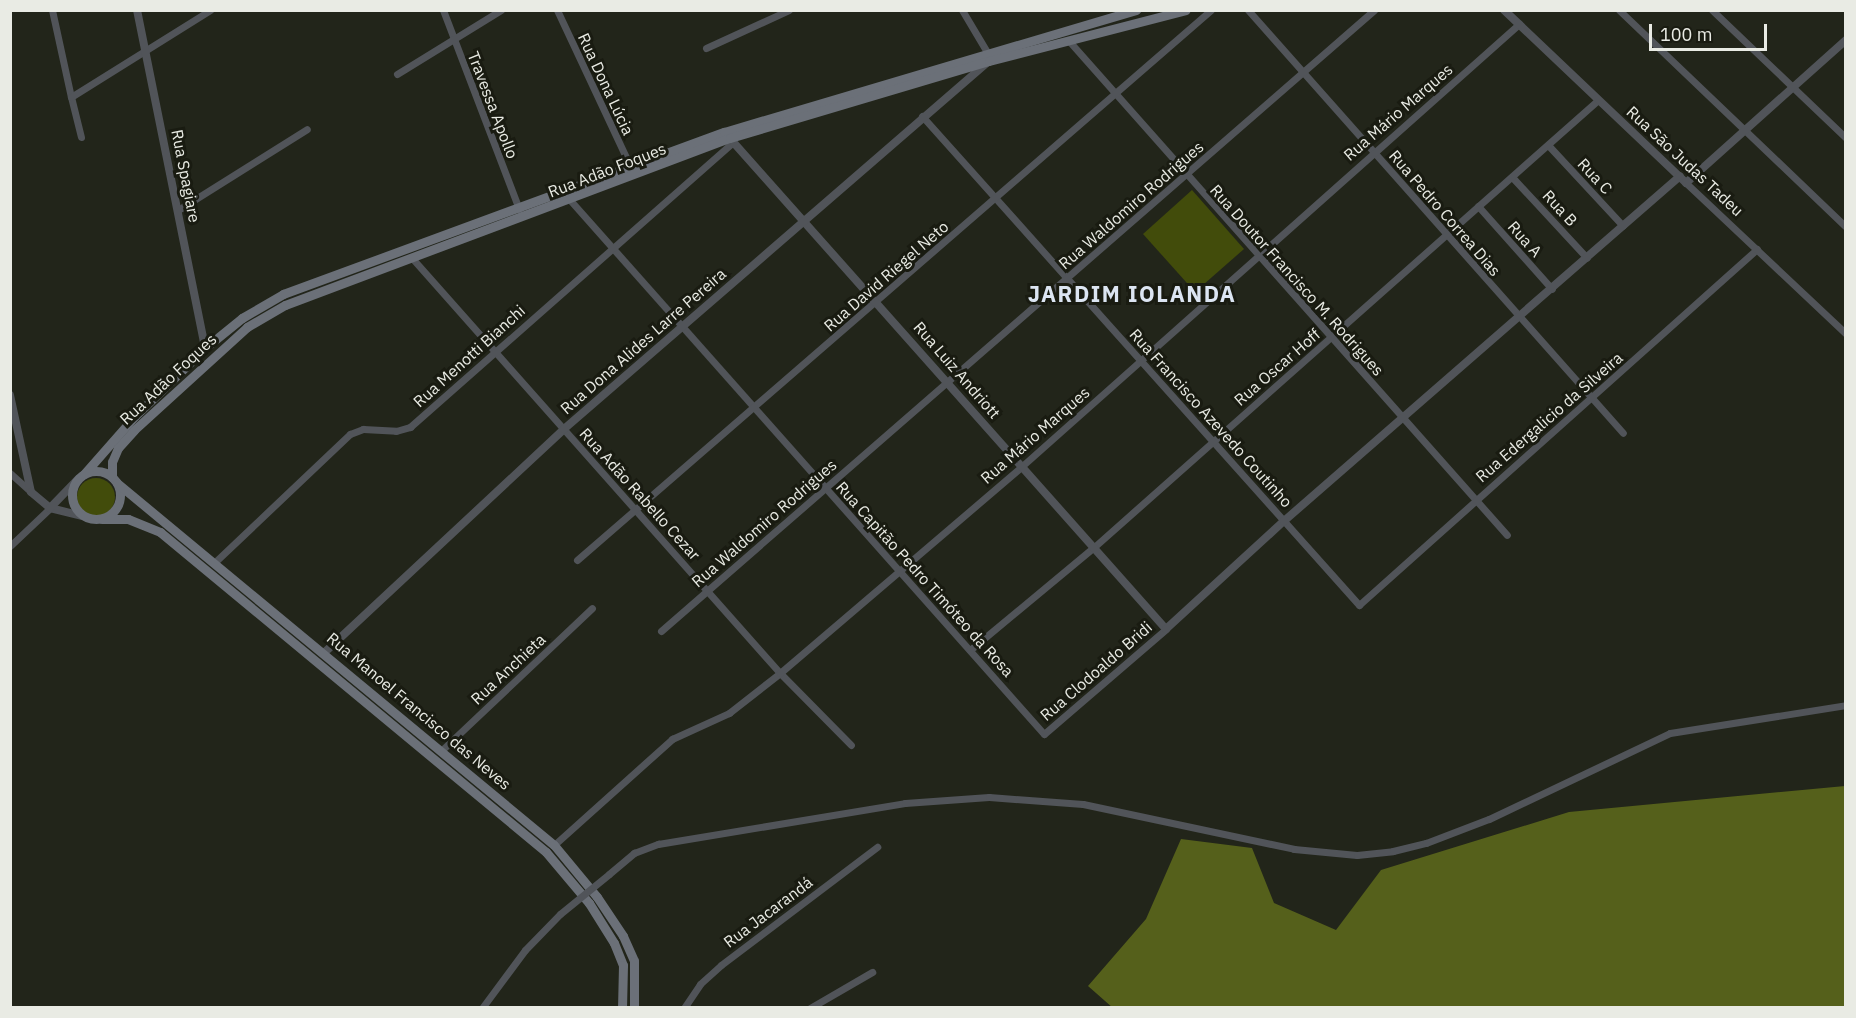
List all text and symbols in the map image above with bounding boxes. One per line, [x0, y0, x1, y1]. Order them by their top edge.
scale bar [1652, 12, 1770, 50]
text: 100 m [1660, 23, 1712, 46]
street label: Rua Dona Lúcia [574, 30, 638, 138]
street label: Travessa Apollo [464, 49, 522, 161]
street label: Rua Mário Marques [1340, 59, 1456, 165]
street label: Rua São Judas Tadeu [1623, 102, 1747, 220]
street label: Rua Spagiare [168, 128, 204, 224]
street label: Rua Waldomiro Rodrigues [1055, 137, 1207, 273]
street label: Rua Adão Foques [545, 139, 669, 201]
street label: Rua Pedro Correa Dias [1385, 146, 1505, 280]
street label: Rua C [1574, 154, 1616, 198]
street label: Rua Doutor Francisco M. Rodrigues [1206, 181, 1388, 379]
street label: Rua B [1539, 186, 1581, 230]
street label: Rua David Riegel Neto [820, 217, 952, 335]
street label: Rua A [1504, 217, 1546, 261]
street label: Rua Dona Alides Larre Pereira [556, 264, 730, 418]
district label: JARDIM IOLANDA [1028, 281, 1236, 307]
street label: Rua Menotti Bianchi [409, 301, 529, 411]
street label: Rua Luiz Andriott [910, 318, 1004, 422]
street label: Rua Oscar Hoff [1230, 324, 1324, 410]
street label: Rua Francisco Azevedo Coutinho [1126, 325, 1296, 511]
street label: Rua Adão Foques [116, 329, 220, 429]
street label: Rua Edergalicio da Silveira [1472, 348, 1626, 486]
street label: Rua Mário Marques [977, 382, 1093, 488]
street label: Rua Adão Rabello Cezar [576, 424, 704, 564]
street label: Rua Waldomiro Rodrigues [688, 455, 840, 591]
street label: Rua Capitão Pedro Timóteo da Rosa [832, 477, 1018, 681]
street label: Rua Clodoaldo Bridi [1036, 617, 1156, 725]
street label: Rua Manoel Francisco das Neves [323, 628, 515, 794]
street label: Rua Anchieta [467, 630, 549, 708]
street label: Rua Jacarandá [720, 872, 816, 952]

